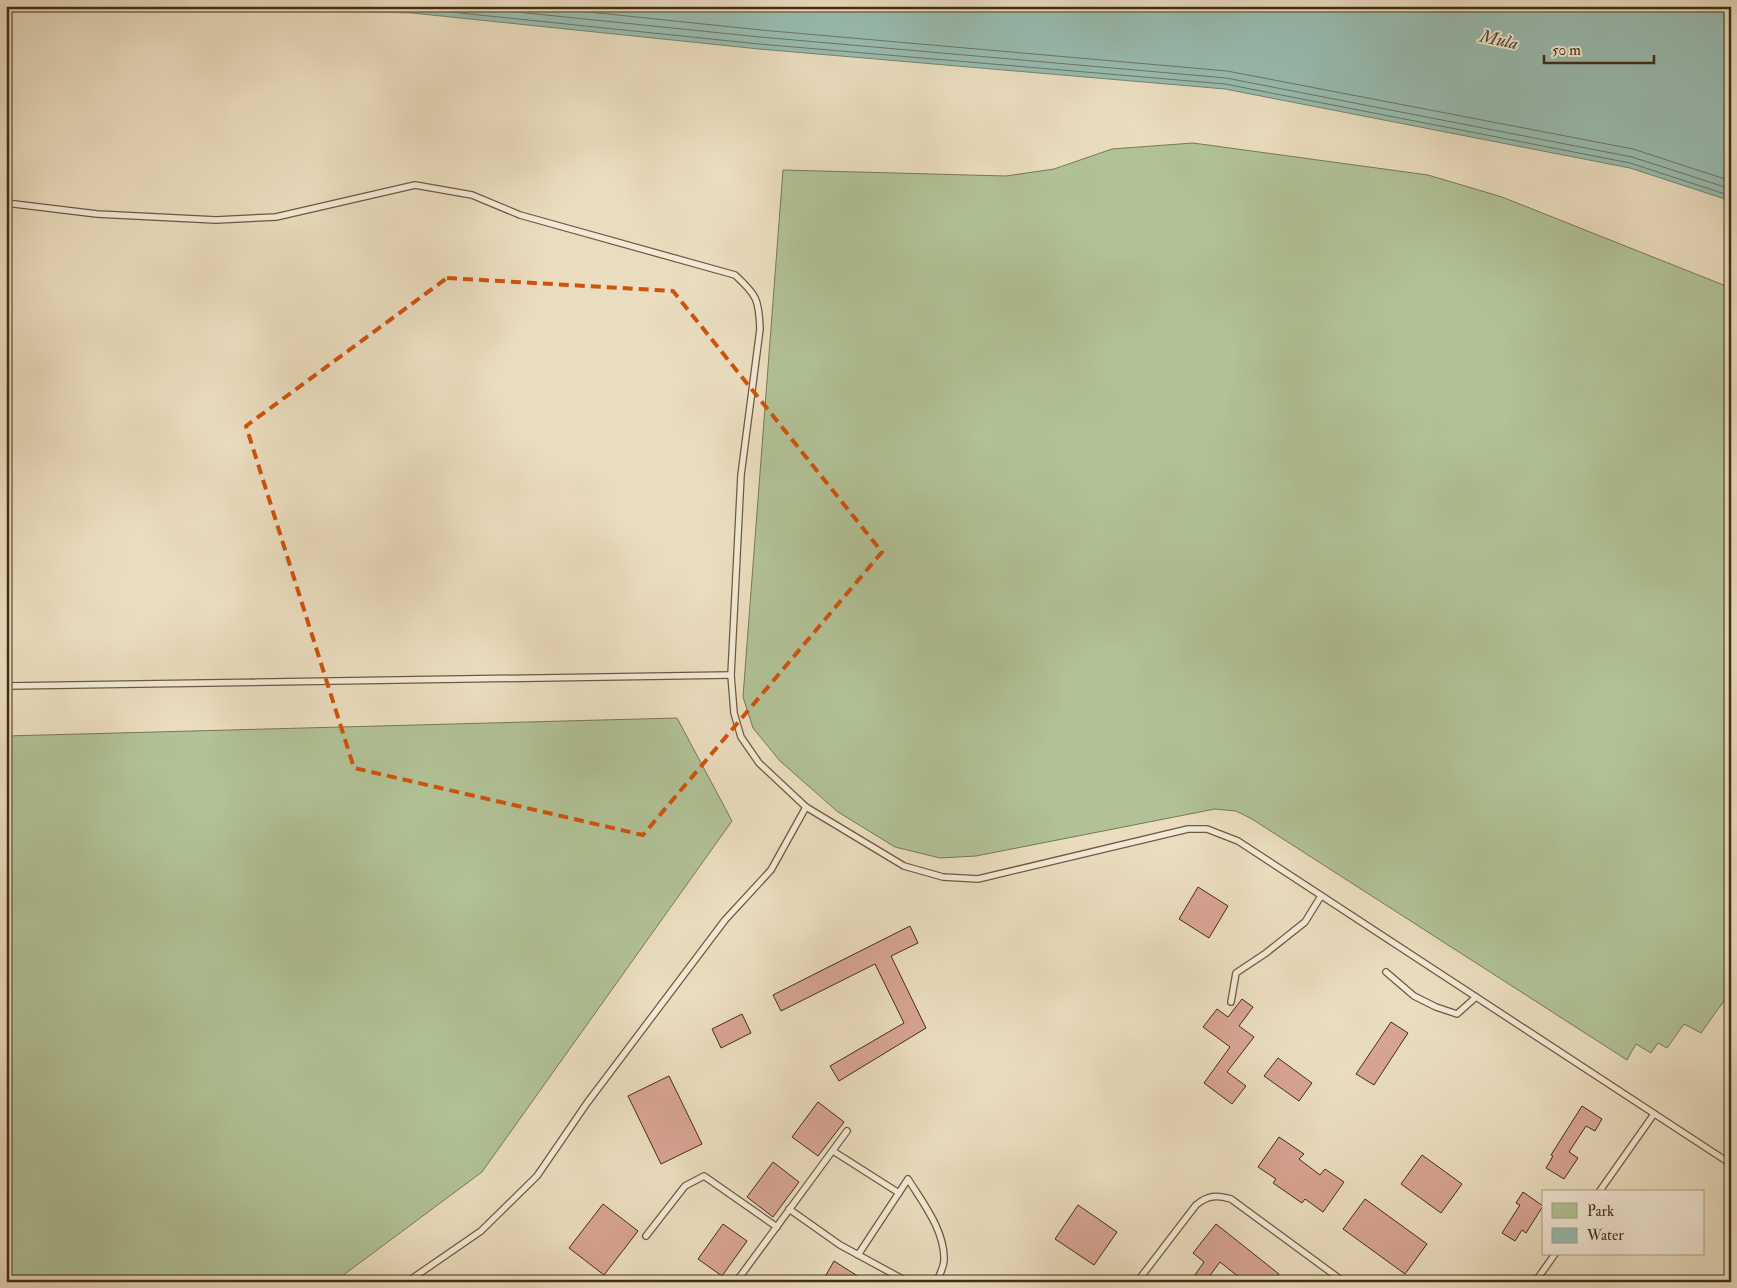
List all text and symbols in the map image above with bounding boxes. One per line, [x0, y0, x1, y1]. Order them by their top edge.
water label: Mula [1477, 25, 1520, 55]
scale bar [1544, 32, 1654, 64]
text: 50 m [1552, 41, 1581, 60]
legend [1542, 1190, 1704, 1256]
text: Park [1587, 1202, 1614, 1221]
text: Water [1586, 1226, 1624, 1245]

